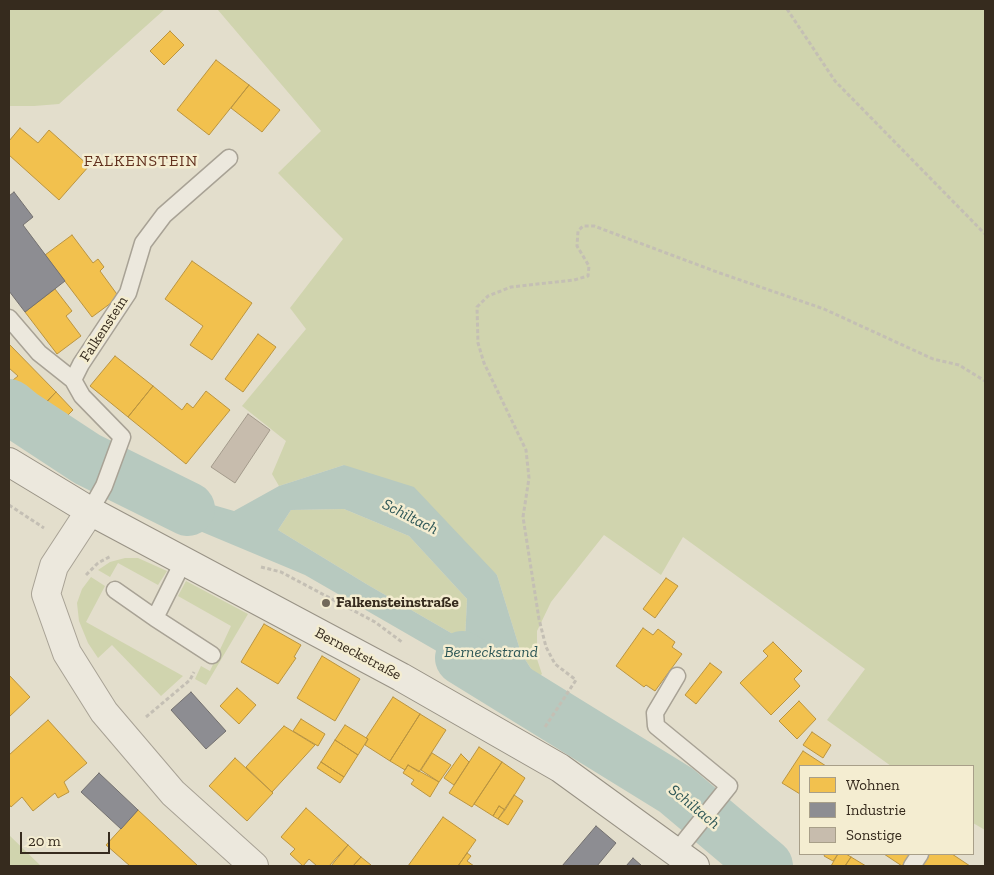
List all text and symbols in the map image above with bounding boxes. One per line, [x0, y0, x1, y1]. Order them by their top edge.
district label: FALKENSTEIN [82, 151, 200, 171]
street label: Falkenstein [76, 293, 132, 365]
water label: Schiltach [379, 495, 441, 539]
place label: Falkensteinstraße [336, 594, 459, 612]
marker: Falkensteinstraße [320, 597, 332, 609]
street label: Berneckstraße [312, 624, 404, 684]
water label: Berneckstrand [444, 642, 538, 662]
legend [799, 765, 974, 855]
text: Wohnen [846, 776, 900, 794]
water label: Schiltach [665, 781, 723, 833]
text: Industrie [846, 801, 906, 819]
scale bar [22, 822, 112, 854]
text: Sonstige [846, 826, 902, 844]
text: 20 m [28, 832, 61, 850]

